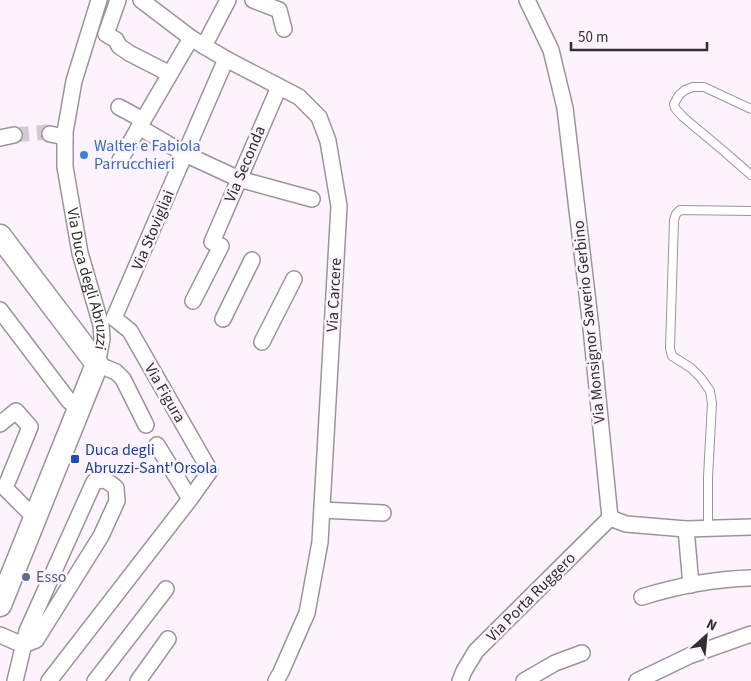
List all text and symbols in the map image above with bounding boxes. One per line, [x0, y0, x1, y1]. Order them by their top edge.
scale bar [571, 20, 707, 52]
text: 50 m [578, 27, 608, 48]
street label: Via Seconda [219, 122, 271, 206]
place label: Walter e Fabiola Parrucchieri [94, 135, 201, 175]
marker: Walter e Fabiola Parrucchieri [78, 149, 90, 161]
street label: Via Stovigliai [126, 187, 180, 273]
street label: Via Duca degli Abruzzi [61, 206, 113, 352]
street label: Via Monsignor Saverio Gerbino [567, 219, 611, 425]
street label: Via Carcere [321, 257, 347, 333]
street label: Via Figura [139, 359, 191, 427]
place label: Duca degli Abruzzi-Sant'Orsola [85, 439, 217, 479]
marker: Duca degli Abruzzi-Sant'Orsola [69, 453, 81, 465]
street label: Via Porta Ruggero [481, 547, 581, 647]
place label: Esso [36, 566, 67, 588]
marker: Esso [20, 571, 32, 583]
north arrow [681, 611, 731, 661]
text: N [703, 614, 720, 636]

